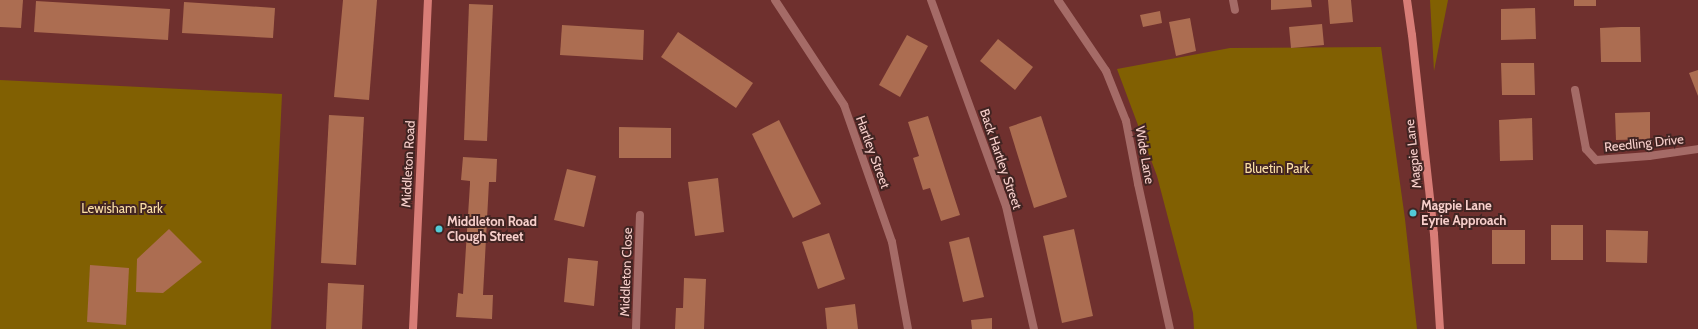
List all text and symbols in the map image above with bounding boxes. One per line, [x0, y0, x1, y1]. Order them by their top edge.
street label: Back Hartley Street [977, 107, 1025, 211]
street label: Hartley Street [853, 113, 893, 191]
street label: Magpie Lane [1402, 119, 1424, 189]
street label: Middleton Road [398, 120, 418, 208]
street label: Wide Lane [1132, 125, 1158, 185]
street label: Reedling Drive [1604, 131, 1684, 155]
park label: Bluetin Park [1245, 160, 1309, 176]
place label: Magpie Lane Eyrie Approach [1421, 198, 1507, 229]
park label: Lewisham Park [81, 200, 163, 216]
marker: Magpie Lane Eyrie Approach [1408, 208, 1418, 218]
place label: Middleton Road Clough Street [447, 214, 537, 245]
marker: Middleton Road Clough Street [434, 224, 444, 234]
street label: Middleton Close [617, 227, 635, 317]

